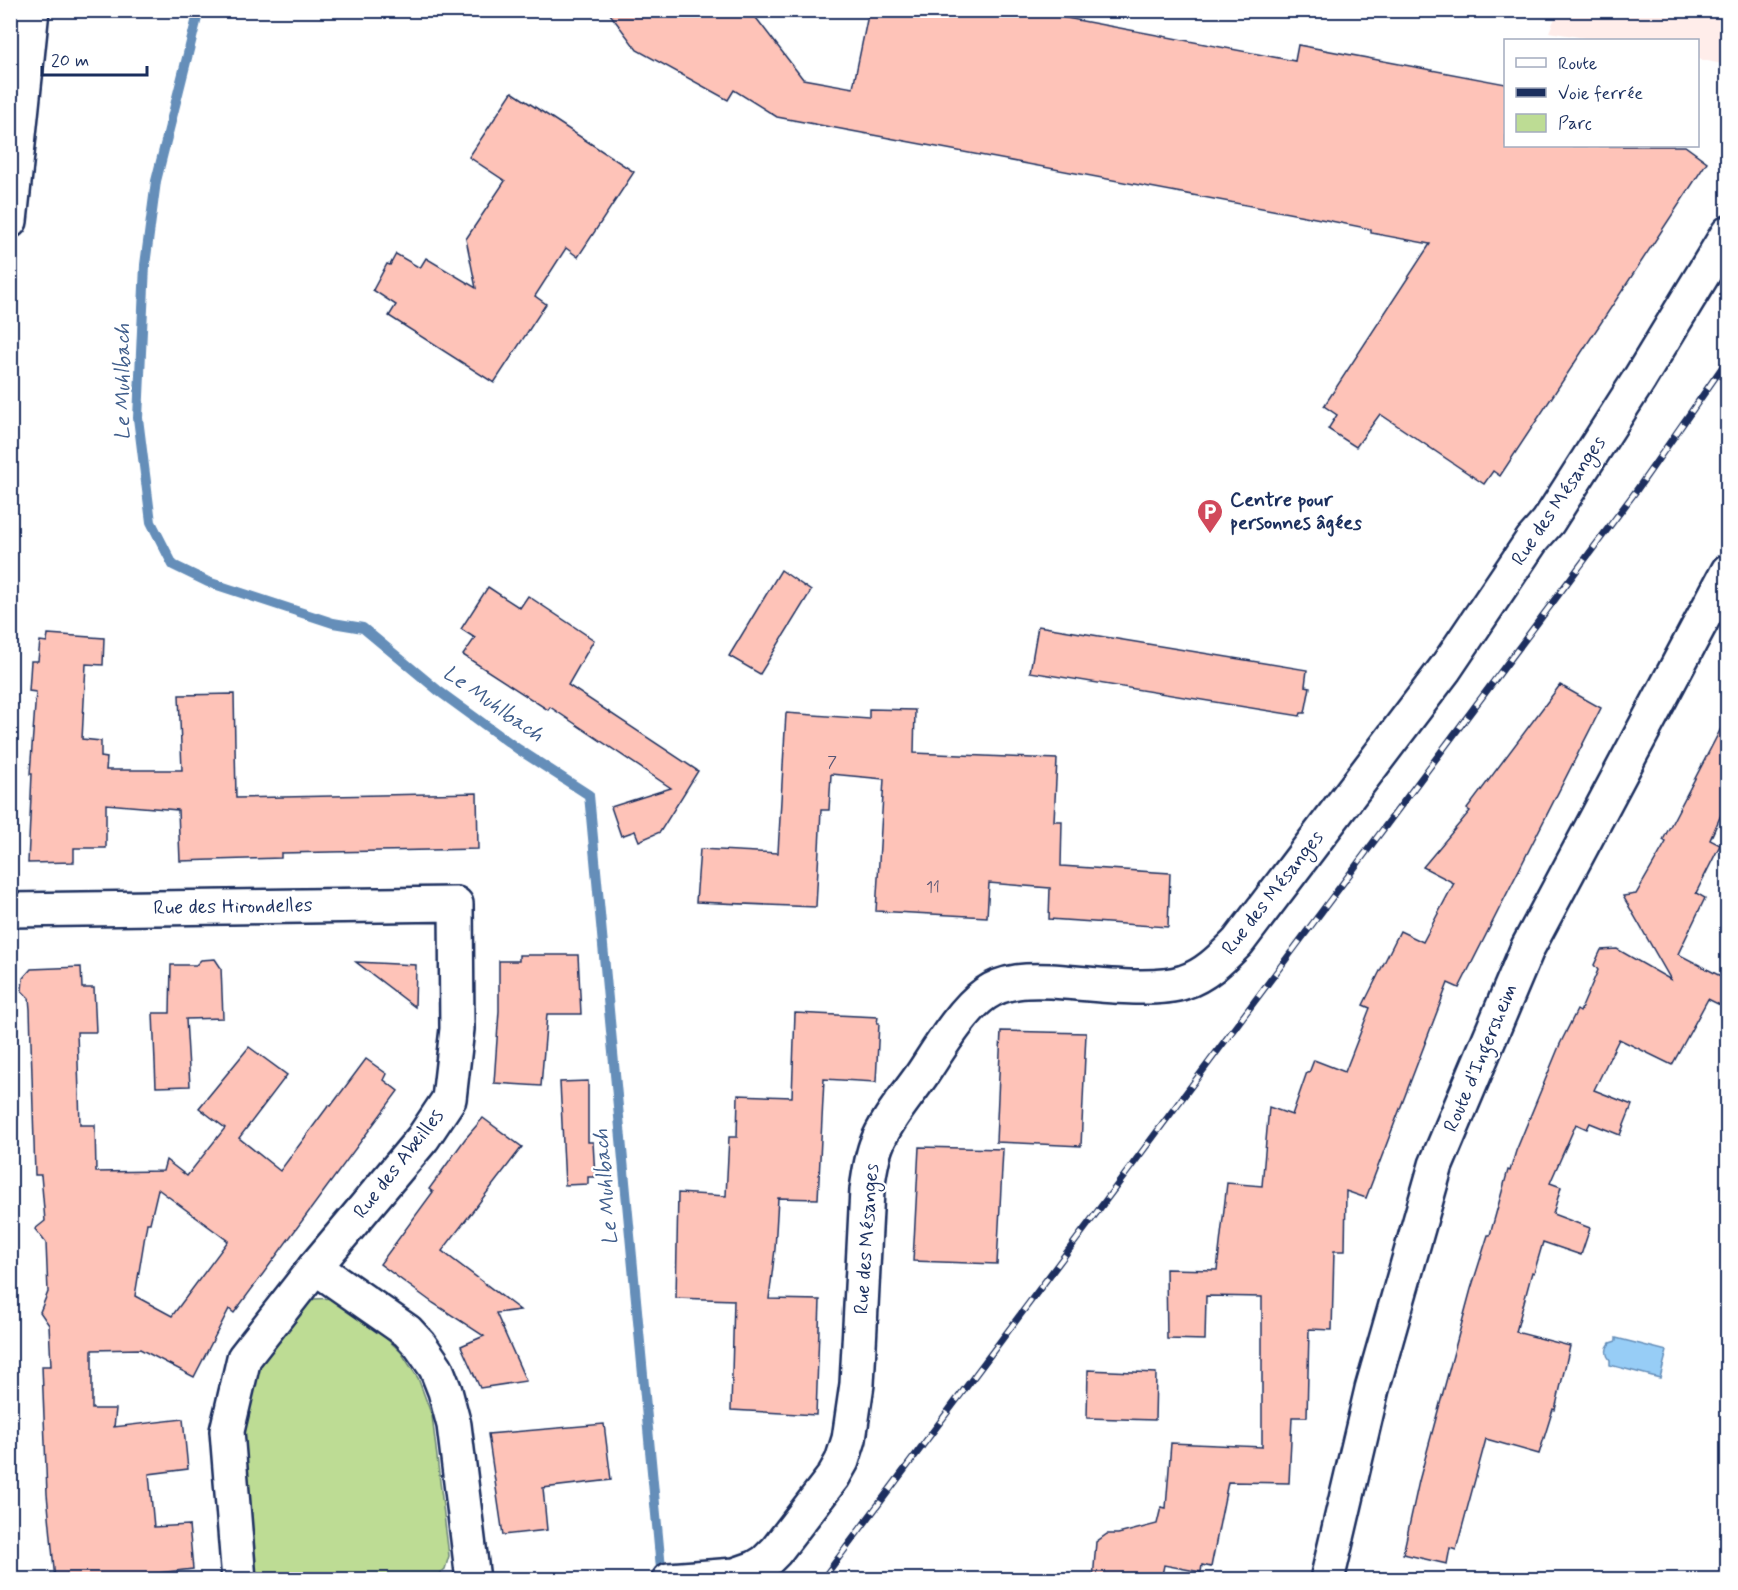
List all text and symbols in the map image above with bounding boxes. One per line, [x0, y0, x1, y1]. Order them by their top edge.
scale bar [42, 39, 147, 77]
legend [1504, 39, 1699, 147]
text: 20 m [51, 49, 89, 73]
text: Route [1558, 52, 1597, 76]
text: Voie ferrée [1558, 82, 1643, 106]
text: Parc [1558, 112, 1592, 136]
water label: Le Muhlbach [109, 323, 137, 440]
street label: Rue des Mésanges [1506, 431, 1613, 572]
place label: Centre pour personnes âgées [1230, 487, 1362, 537]
parking icon: Centre pour personnes âgées [1195, 497, 1225, 535]
water label: Le Muhlbach [437, 659, 549, 749]
house number: 7 [827, 752, 837, 773]
street label: Rue des Mésanges [1216, 825, 1331, 961]
house number: 11 [926, 877, 940, 898]
street label: Rue des Hirondelles [153, 892, 313, 922]
street label: Route d'Ingersheim [1438, 980, 1526, 1137]
street label: Rue des Abeilles [348, 1103, 450, 1225]
water label: Le Muhlbach [587, 1127, 625, 1246]
street label: Rue des Mésanges [848, 1162, 887, 1315]

